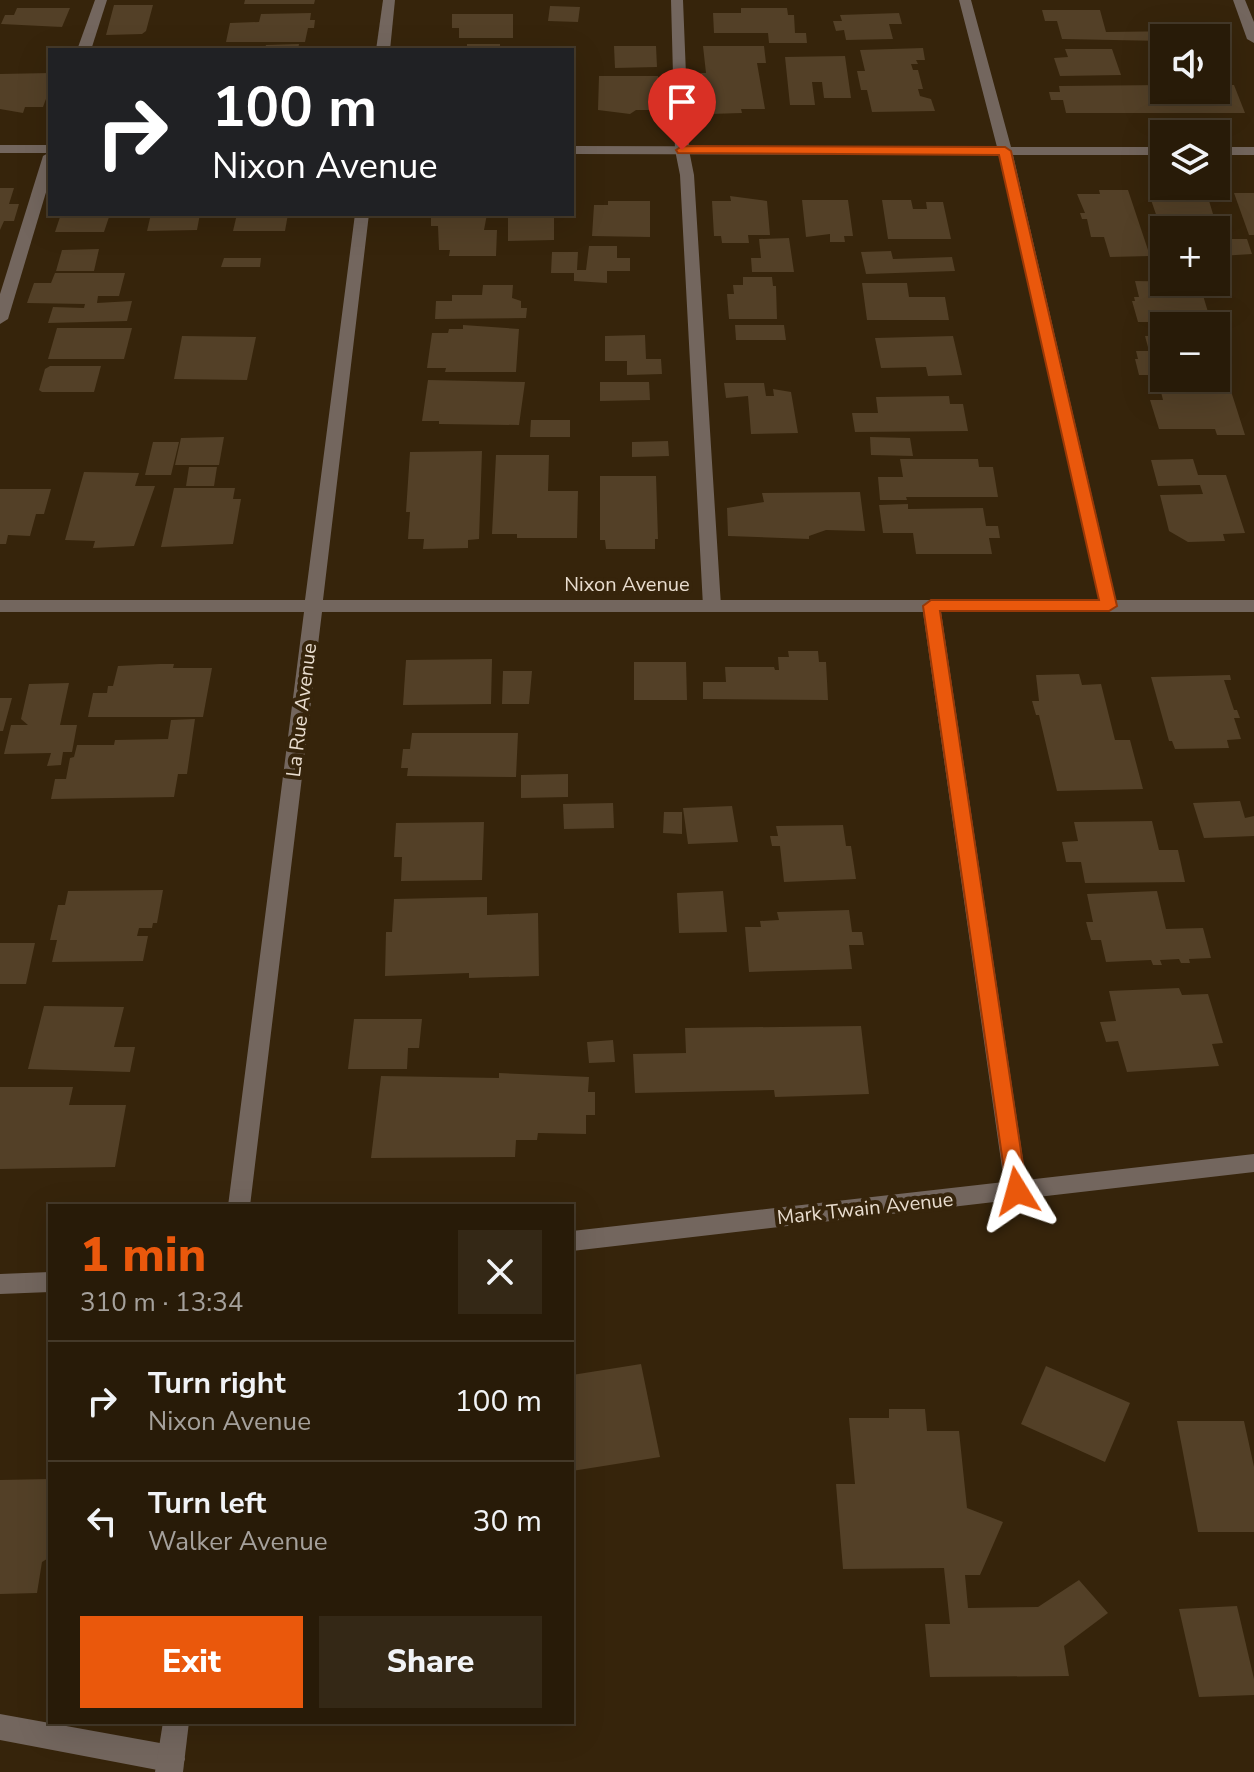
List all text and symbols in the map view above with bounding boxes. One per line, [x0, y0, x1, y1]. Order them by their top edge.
map controls [1150, 24, 1230, 392]
button: sound [1150, 24, 1230, 104]
pin [648, 68, 716, 150]
text: 100 m [212, 69, 377, 146]
icon: right [80, 80, 184, 184]
icon: arrive [660, 80, 704, 124]
button: layers [1150, 120, 1230, 200]
text: Nixon Avenue [212, 142, 438, 191]
button: + [1150, 216, 1230, 296]
button: − [1150, 312, 1230, 392]
street label: Nixon Avenue [564, 571, 690, 598]
street label: La Rue Avenue [280, 641, 323, 779]
position arrow [975, 1149, 1059, 1233]
street label: Mark Twain Avenue [776, 1186, 955, 1231]
text: 1 min [80, 1222, 206, 1288]
button: close [458, 1230, 542, 1314]
text: 310 m · 13:34 [80, 1285, 243, 1320]
text: Turn right [148, 1363, 286, 1404]
icon: right [80, 1379, 124, 1423]
text: 100 m [455, 1381, 542, 1422]
text: Nixon Avenue [148, 1404, 311, 1439]
text: Turn left [148, 1483, 266, 1524]
icon: left [80, 1499, 124, 1543]
text: 30 m [473, 1501, 542, 1542]
text: Walker Avenue [148, 1524, 328, 1559]
button: Exit [80, 1616, 303, 1708]
button: Share [319, 1616, 542, 1708]

